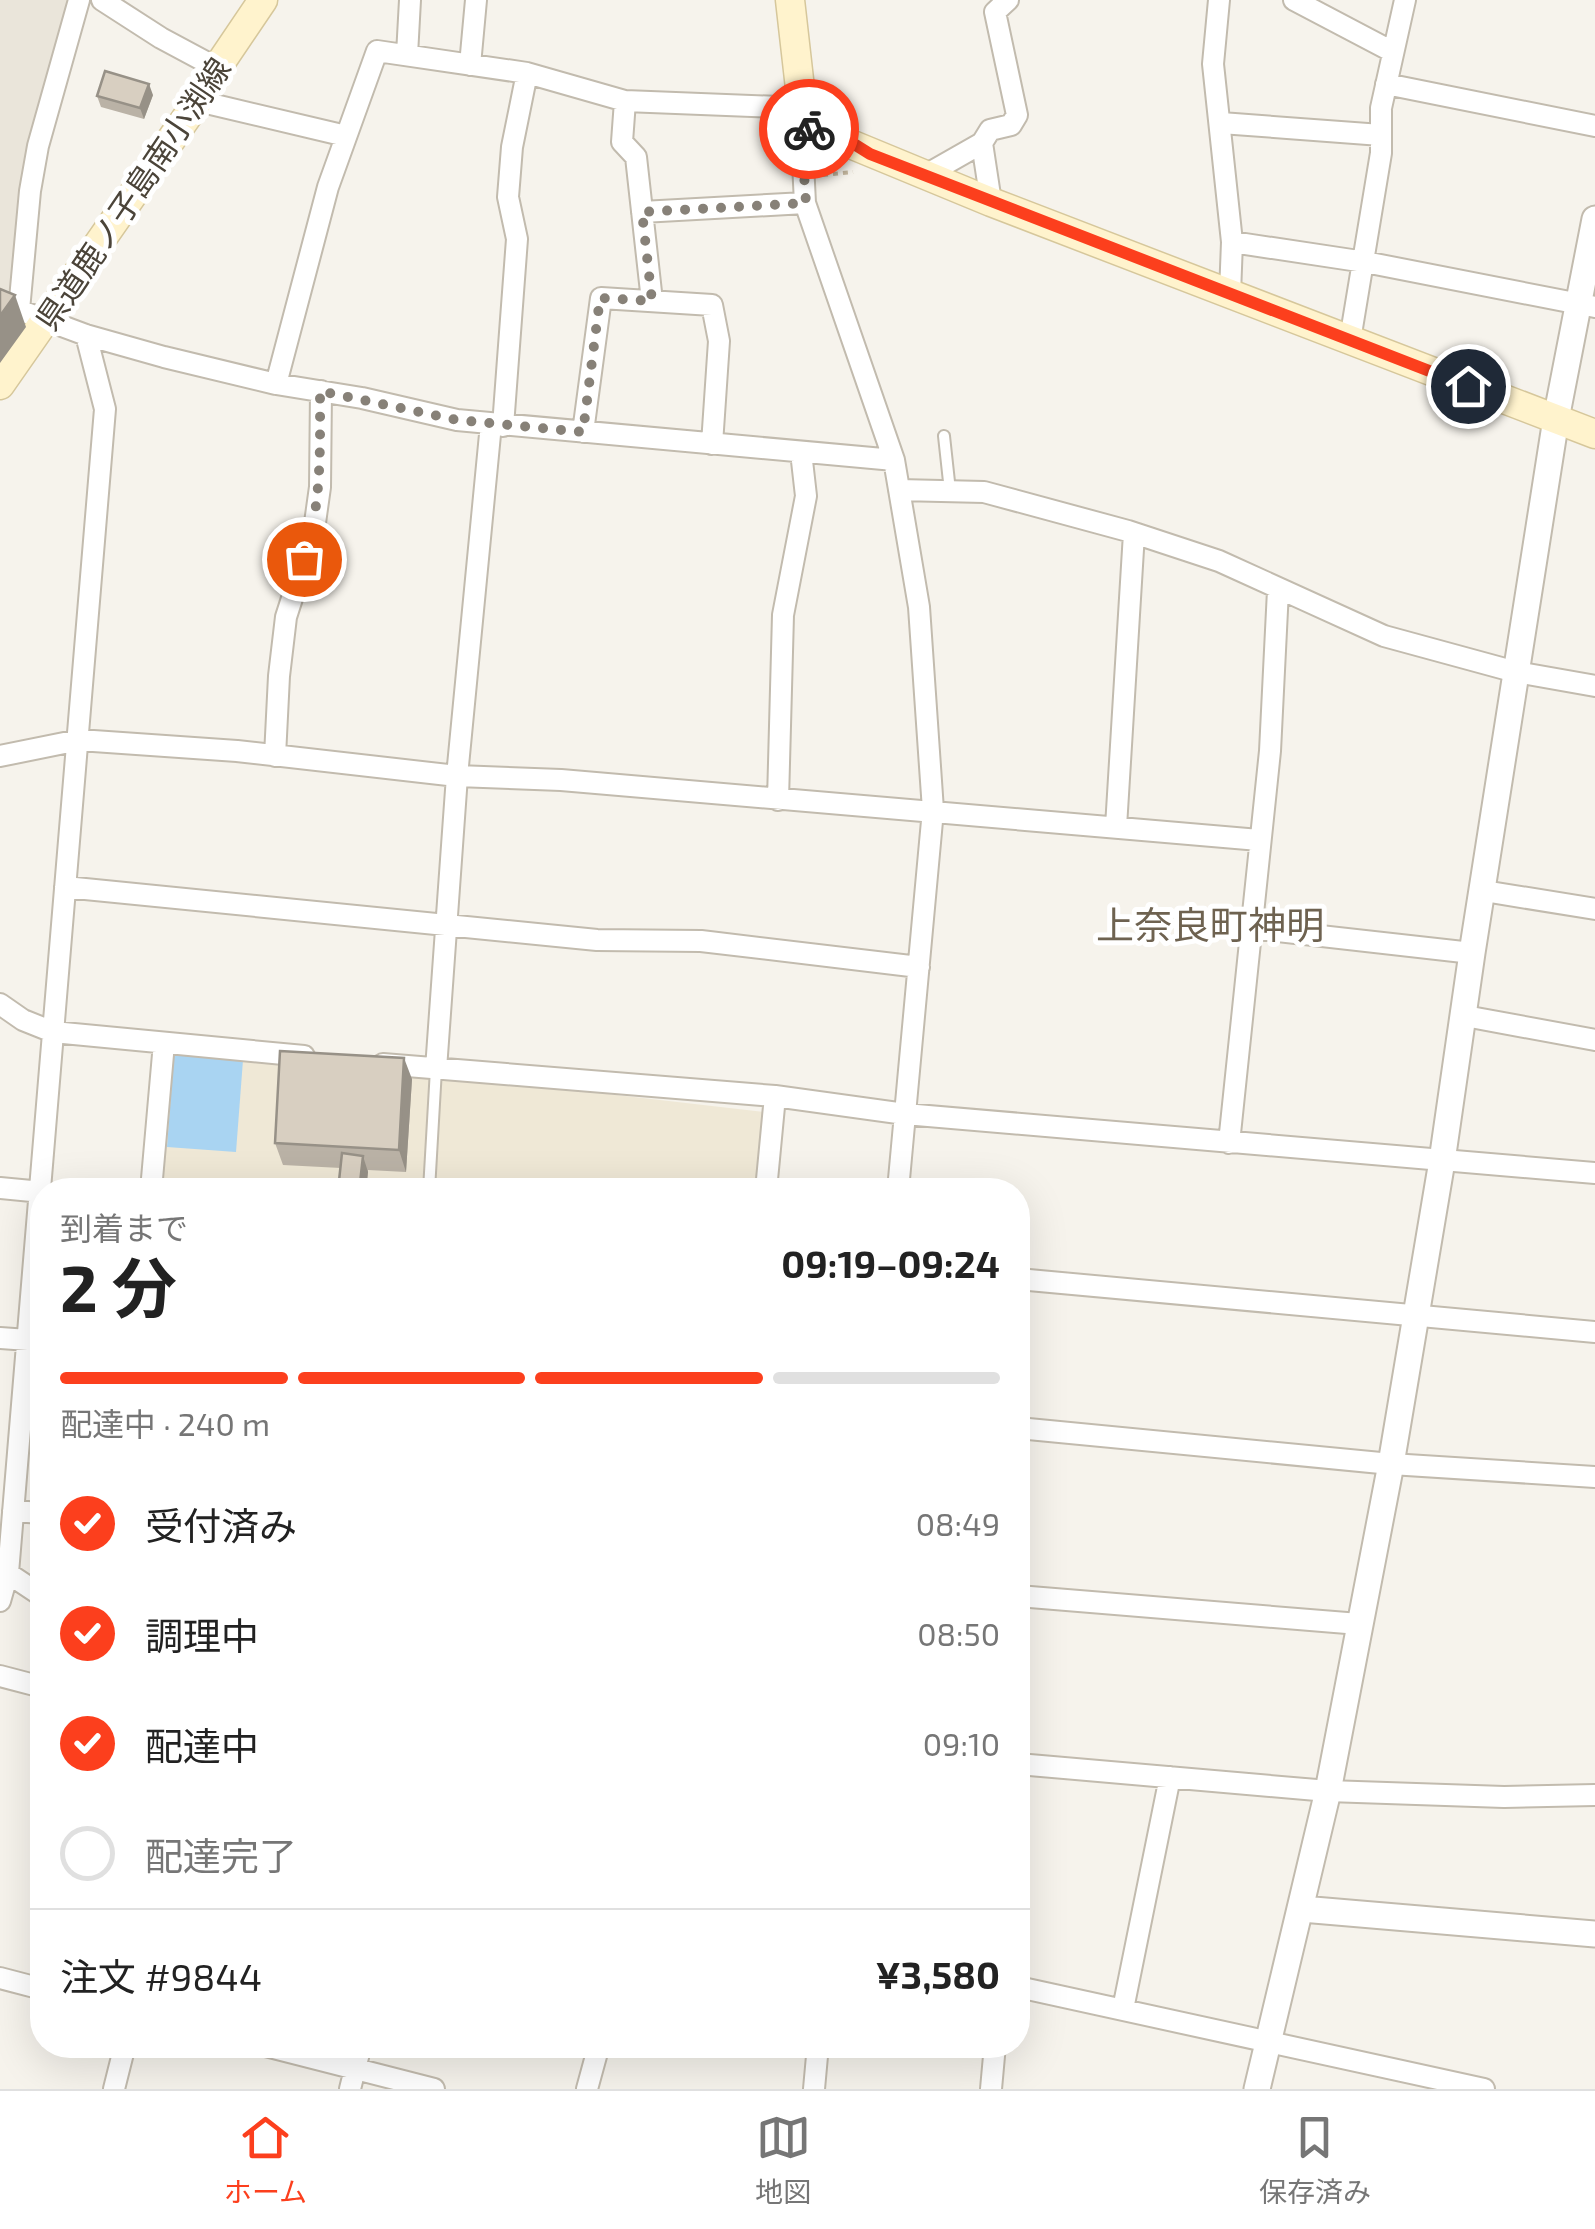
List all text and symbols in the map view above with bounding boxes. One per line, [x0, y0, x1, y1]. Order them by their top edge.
street label: 県道鹿ノ子島南小渕線 [27, 50, 237, 336]
courier [759, 79, 859, 179]
icon: bike [782, 102, 837, 157]
pin [1426, 344, 1511, 429]
icon: home [1441, 359, 1496, 414]
pin [262, 517, 347, 602]
icon: bag [277, 532, 332, 587]
district label: 上奈良町神明 [1096, 901, 1324, 947]
text: 到着まで [60, 1208, 188, 1246]
text: 09:19–09:24 [781, 1240, 1000, 1286]
text: 2 分 [60, 1247, 177, 1325]
text: 配達中 · 240 m [60, 1404, 270, 1442]
icon: check [60, 1496, 115, 1551]
text: 受付済み [145, 1502, 297, 1548]
text: 08:49 [916, 1504, 1000, 1542]
icon: check [60, 1606, 115, 1661]
text: 調理中 [145, 1612, 259, 1658]
text: 08:50 [917, 1614, 1000, 1652]
icon: check [60, 1716, 115, 1771]
text: 配達中 [145, 1722, 259, 1768]
text: 09:10 [923, 1724, 1000, 1762]
text: 配達完了 [145, 1832, 297, 1878]
text: ¥3,580 [875, 1951, 1000, 1997]
text: 注文 #9844 [60, 1953, 262, 1999]
tab: ホーム [224, 2110, 307, 2210]
tab: 地図 [755, 2110, 811, 2210]
tab: 保存済み [1259, 2110, 1371, 2210]

